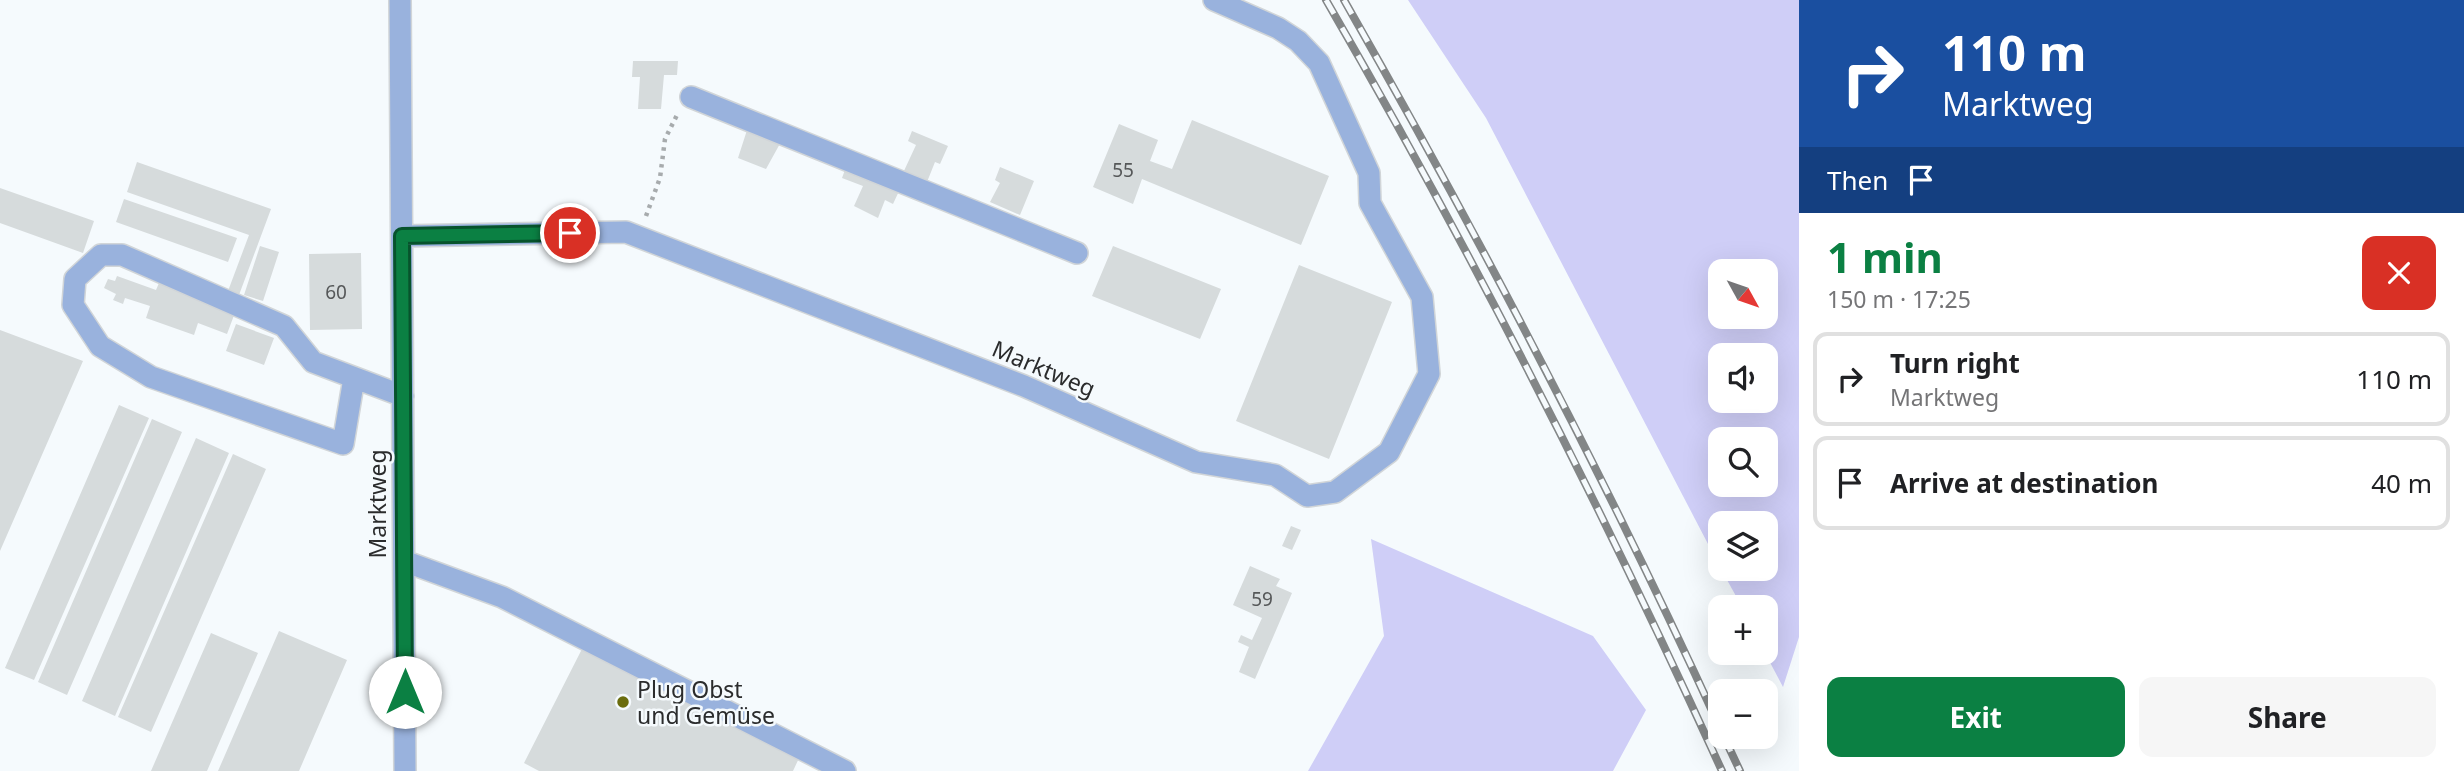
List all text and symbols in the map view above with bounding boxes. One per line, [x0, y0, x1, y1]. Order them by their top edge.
text: 110 m [1942, 19, 2087, 85]
icon: right [1827, 28, 1918, 119]
text: Marktweg [1942, 82, 2094, 125]
house number: 55 [1112, 157, 1134, 183]
icon: arrive [1902, 161, 1940, 199]
text: Then [1827, 162, 1888, 198]
pin [540, 203, 600, 263]
icon: arrive [551, 214, 589, 252]
text: 1 min [1827, 228, 1943, 285]
button: close [2362, 236, 2436, 310]
north arrow [1708, 259, 1778, 329]
map controls [1708, 259, 1778, 749]
house number: 60 [325, 279, 347, 305]
text: 150 m · 17:25 [1827, 283, 1971, 315]
street label: Marktweg [988, 332, 1100, 404]
button: sound [1708, 343, 1778, 413]
text: Turn right [1890, 345, 2020, 381]
icon: right [1831, 360, 1869, 398]
text: 110 m [2356, 361, 2432, 397]
text: Marktweg [1890, 381, 1999, 413]
button: search [1708, 427, 1778, 497]
street label: Marktweg [361, 449, 393, 559]
icon: arrive [1831, 464, 1869, 502]
text: Arrive at destination [1890, 465, 2159, 501]
text: 40 m [2371, 465, 2432, 501]
button: layers [1708, 511, 1778, 581]
house number: 59 [1251, 586, 1273, 612]
button: + [1708, 595, 1778, 665]
position arrow [368, 655, 442, 729]
place label: Plug Obst und Gemüse [637, 673, 775, 731]
button: Exit [1827, 677, 2125, 757]
button: Share [2139, 677, 2436, 757]
button: − [1708, 679, 1778, 749]
marker: Plug Obst und Gemüse [615, 694, 631, 710]

